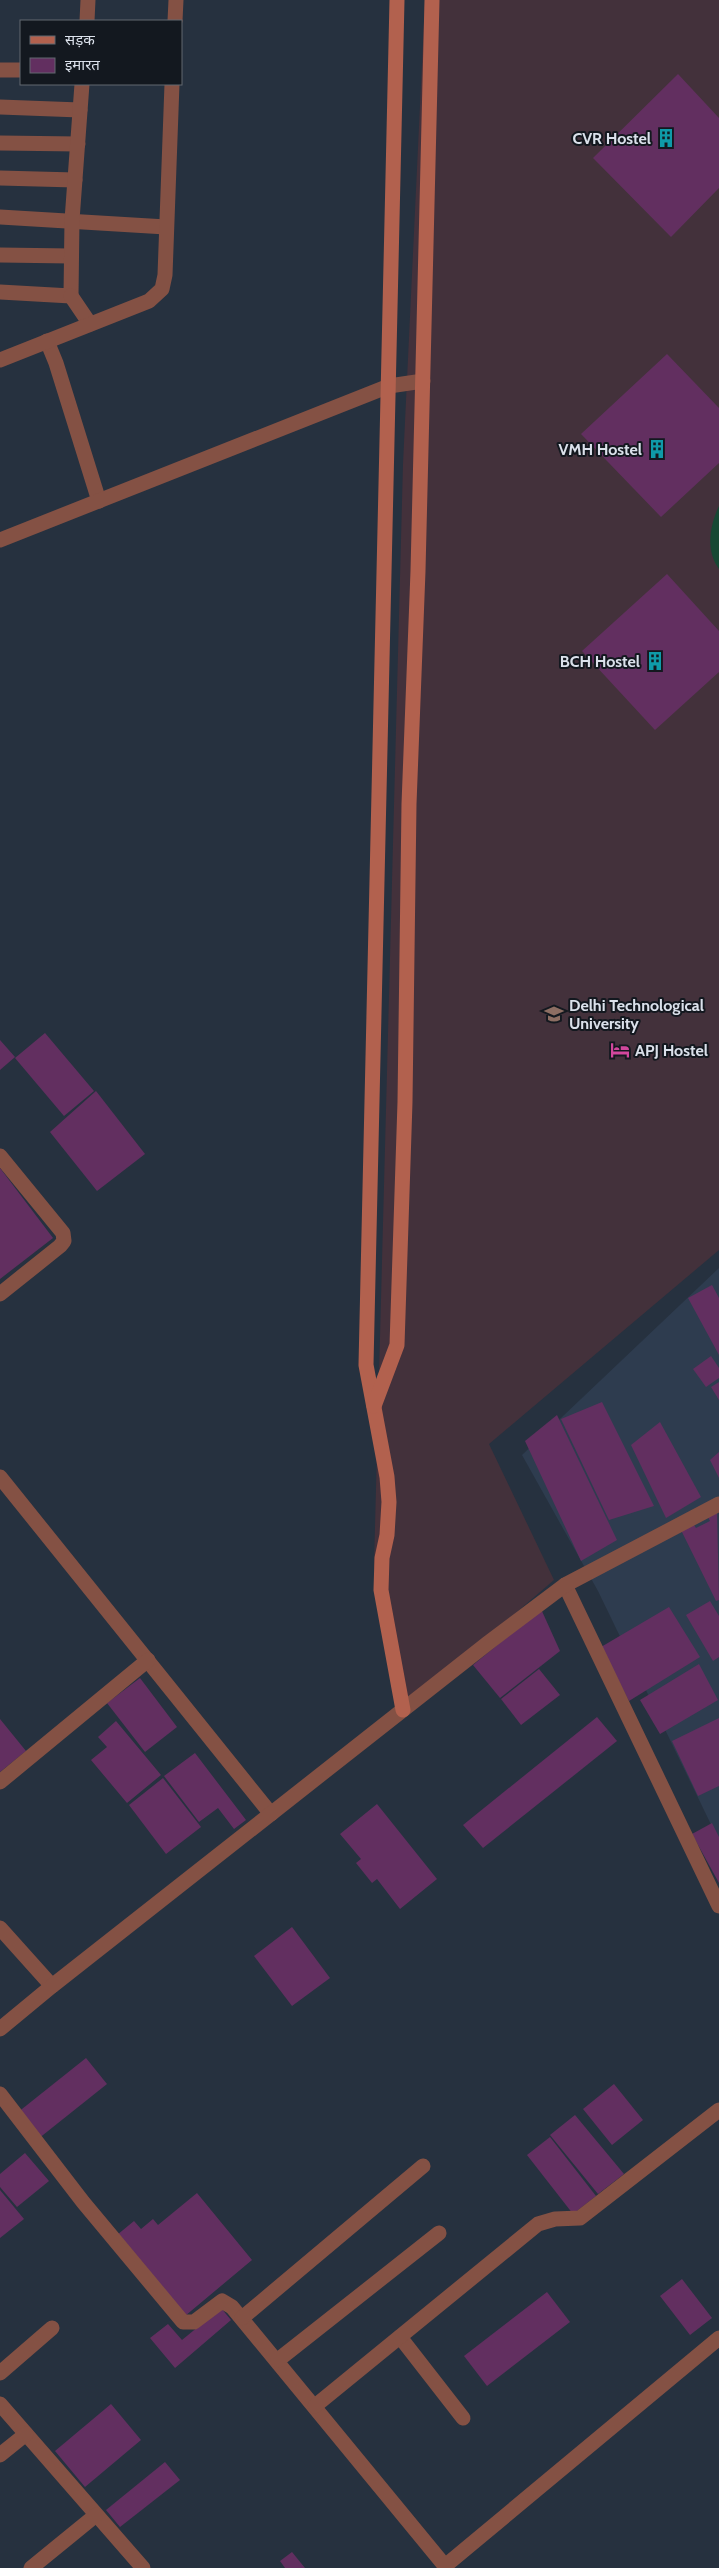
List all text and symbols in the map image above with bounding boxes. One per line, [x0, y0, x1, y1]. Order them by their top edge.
legend [20, 20, 182, 85]
text: सड़क [65, 31, 95, 49]
text: इमारत [65, 56, 100, 74]
building icon: CVR Hostel [655, 127, 677, 149]
place label: CVR Hostel [572, 129, 651, 148]
building icon: VMH Hostel [646, 438, 668, 460]
place label: VMH Hostel [559, 440, 642, 459]
building icon: BCH Hostel [644, 650, 666, 672]
place label: BCH Hostel [560, 652, 640, 671]
place label: Delhi Technological University [569, 996, 704, 1033]
school or university icon: Delhi Technological University [543, 1003, 565, 1025]
hotel icon: APJ Hostel [609, 1039, 631, 1061]
place label: APJ Hostel [635, 1041, 708, 1060]

